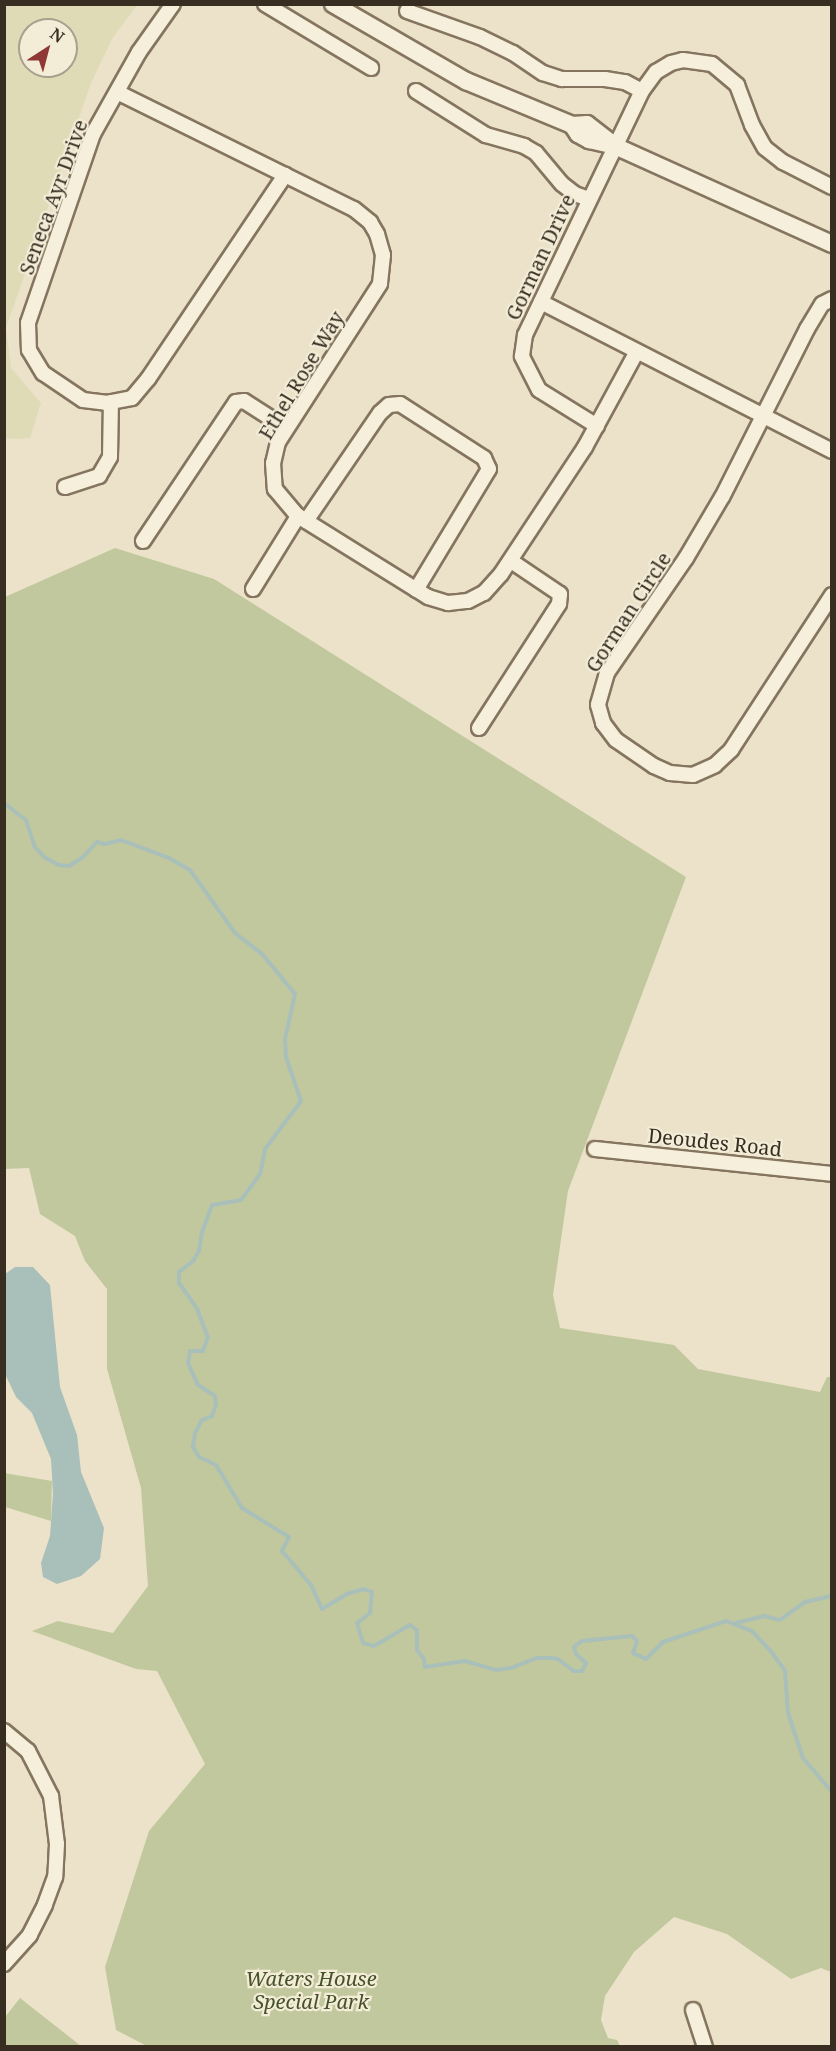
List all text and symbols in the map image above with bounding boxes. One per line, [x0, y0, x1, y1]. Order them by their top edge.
north arrow [18, 18, 78, 78]
text: N [46, 22, 69, 48]
street label: Seneca Ayr Drive [14, 116, 92, 278]
street label: Gorman Drive [500, 190, 580, 324]
street label: Ethel Rose Way [253, 306, 349, 444]
street label: Gorman Circle [580, 547, 676, 677]
street label: Deoudes Road [647, 1123, 783, 1161]
park label: Waters House Special Park [246, 1967, 376, 2014]

